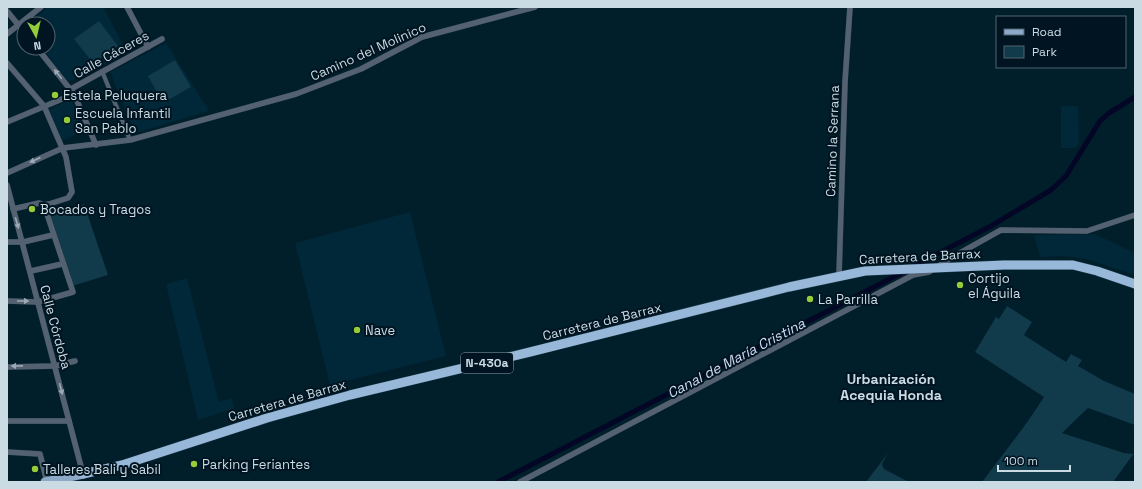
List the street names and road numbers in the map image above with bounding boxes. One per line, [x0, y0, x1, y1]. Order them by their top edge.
street label: Camino del Molinico [308, 18, 429, 85]
street label: Calle Cáceres [71, 27, 152, 82]
street label: Camino la Serrana [822, 84, 843, 197]
street label: Carretera de Barrax [859, 245, 982, 268]
street label: Calle Córdoba [36, 283, 75, 372]
street label: Carretera de Barrax [541, 298, 664, 344]
road number: N-430a [461, 353, 513, 373]
street label: Carretera de Barrax [226, 375, 348, 425]

